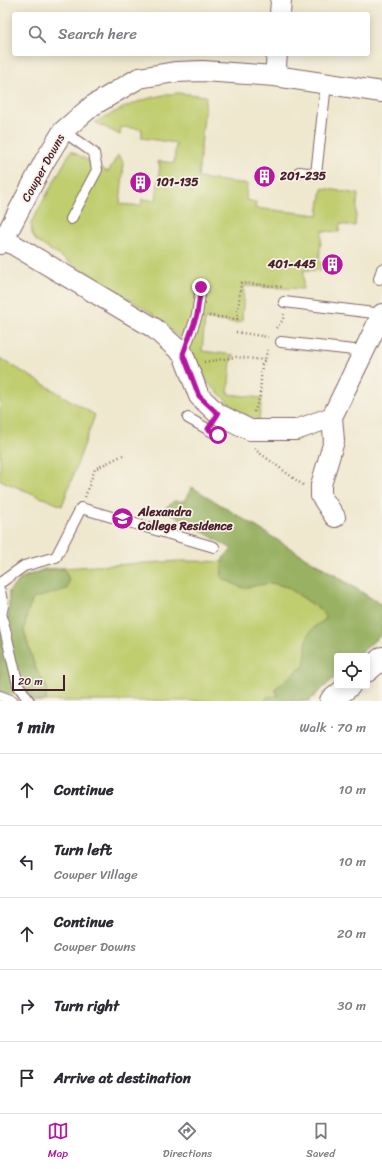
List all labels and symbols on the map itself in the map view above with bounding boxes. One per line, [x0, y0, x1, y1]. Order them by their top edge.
street label: Cowper Downs [15, 130, 71, 206]
building icon: 201-235 [252, 163, 278, 189]
place label: 201-235 [279, 165, 327, 187]
building icon: 101-135 [127, 169, 153, 195]
place label: 101-135 [156, 171, 199, 193]
building icon: 401-445 [319, 251, 345, 277]
place label: 401-445 [267, 253, 317, 275]
route end [192, 278, 210, 296]
route start [209, 426, 227, 444]
place label: Alexandra College Residence [137, 501, 233, 537]
school or university icon: Alexandra College Residence [110, 506, 136, 532]
scale bar [12, 673, 65, 692]

